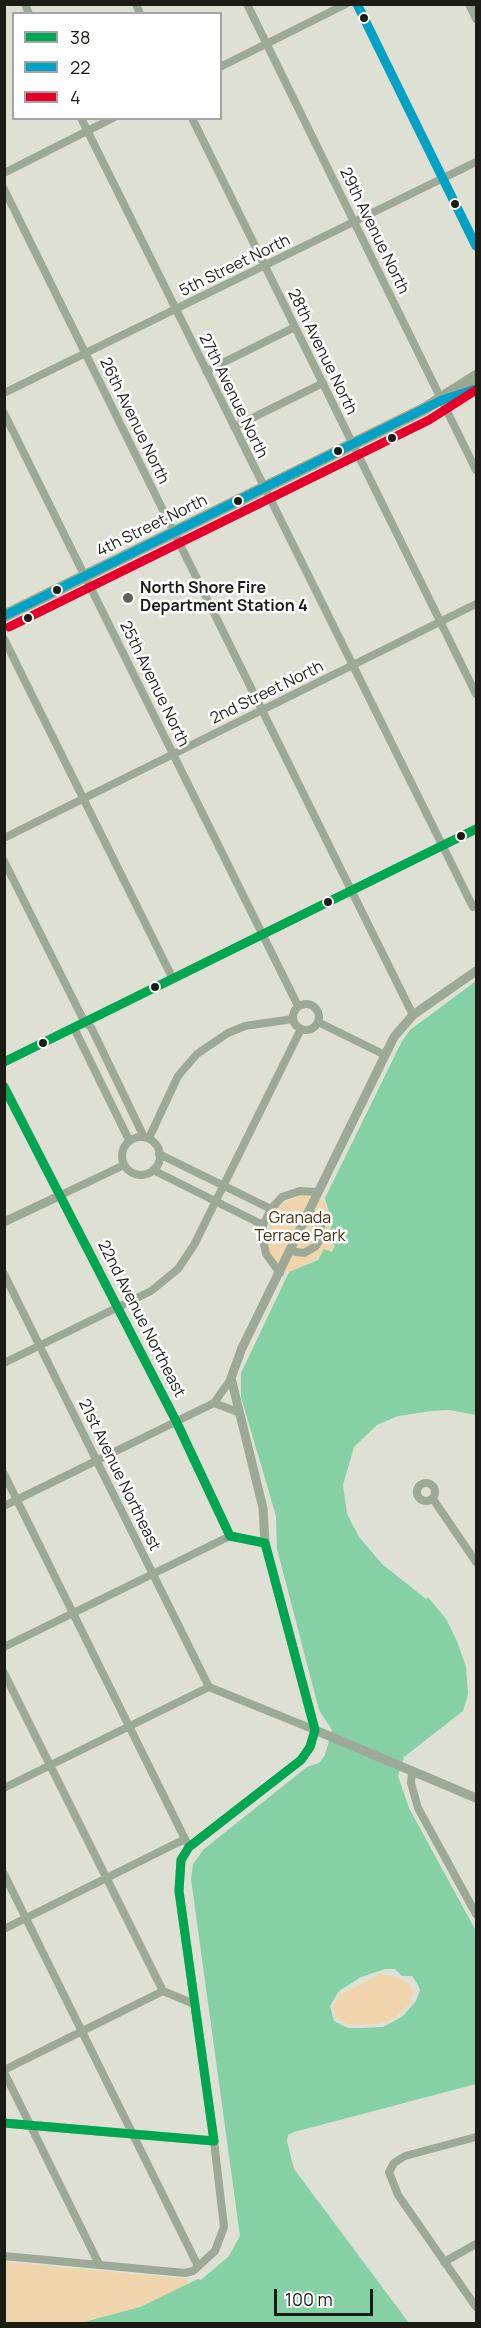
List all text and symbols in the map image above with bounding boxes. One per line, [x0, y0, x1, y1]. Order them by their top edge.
legend [12, 12, 222, 120]
unlabelled marker [358, 12, 370, 24]
text: 38 [70, 25, 90, 49]
text: 22 [70, 55, 91, 79]
text: 4 [70, 85, 81, 109]
street label: 29th Avenue North [335, 165, 413, 297]
unlabelled marker [449, 198, 461, 210]
street label: 5th Street North [177, 231, 293, 301]
street label: 28th Avenue North [283, 286, 361, 418]
street label: 27th Avenue North [194, 331, 272, 461]
street label: 26th Avenue North [95, 355, 173, 487]
unlabelled marker [386, 432, 398, 444]
unlabelled marker [332, 445, 344, 457]
street label: 4th Street North [93, 491, 211, 561]
unlabelled marker [232, 495, 244, 507]
place label: North Shore Fire Department Station 4 [140, 579, 308, 617]
unlabelled marker [51, 584, 63, 596]
marker: North Shore Fire Department Station 4 [121, 591, 135, 605]
unlabelled marker [22, 612, 34, 624]
street label: 25th Avenue North [115, 618, 193, 750]
street label: 2nd Street North [207, 657, 327, 729]
unlabelled marker [455, 830, 467, 842]
unlabelled marker [322, 896, 334, 908]
unlabelled marker [149, 981, 161, 993]
unlabelled marker [37, 1037, 49, 1049]
park label: Granada Terrace Park [255, 1209, 345, 1247]
street label: 22nd Avenue Northeast [93, 1237, 189, 1401]
street label: 21st Avenue Northeast [74, 1396, 164, 1554]
scale bar [277, 2277, 376, 2315]
text: 100 m [285, 2287, 333, 2311]

